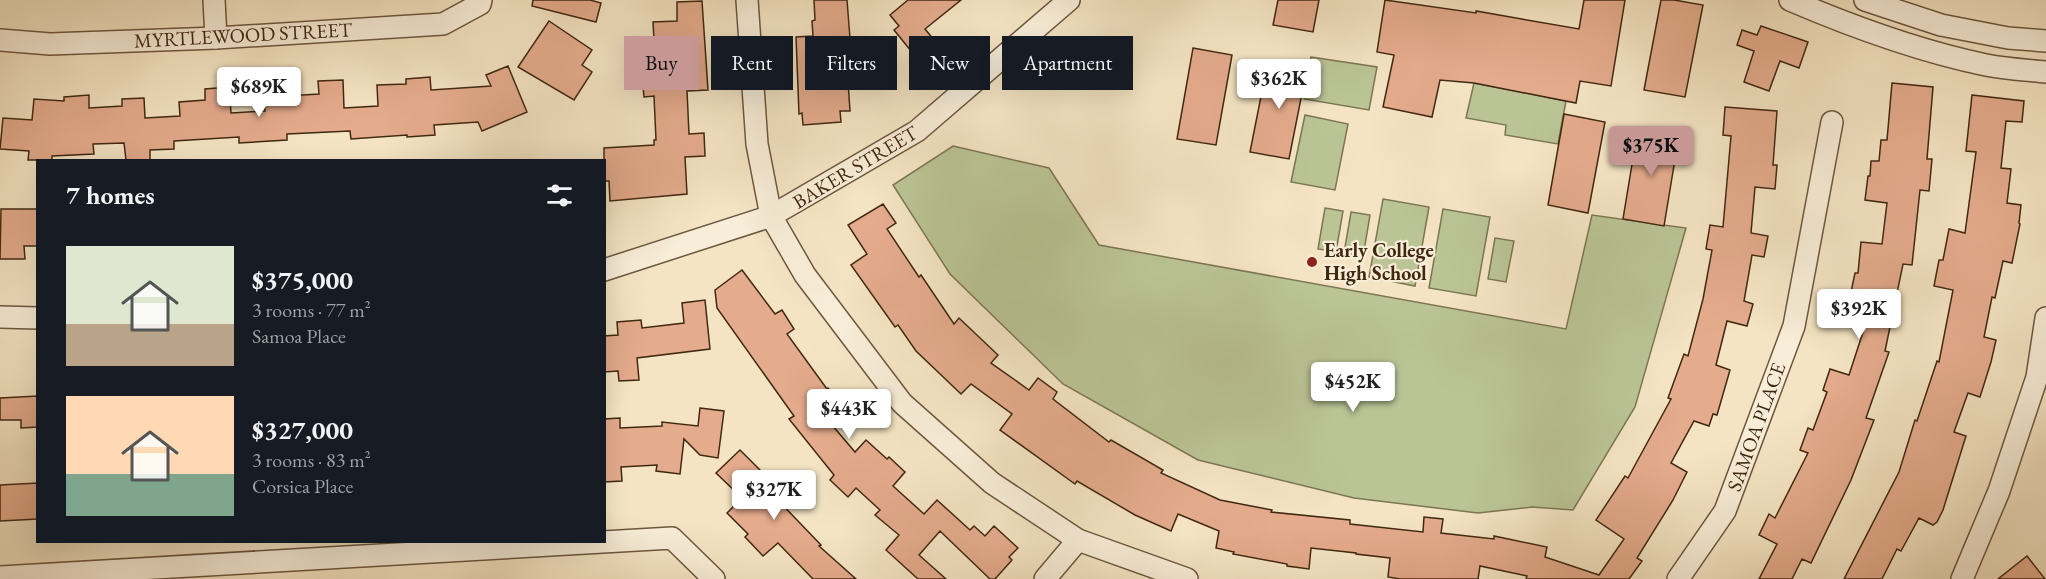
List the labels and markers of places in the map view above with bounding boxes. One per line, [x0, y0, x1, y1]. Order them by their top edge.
pin: $362K [1237, 59, 1321, 110]
pin: $689K [217, 67, 301, 118]
pin: $375K [1609, 126, 1693, 177]
place label: Early College High School [1324, 237, 1434, 286]
marker: Early College High School [1305, 255, 1319, 269]
pin: $392K [1817, 289, 1901, 340]
pin: $452K [1311, 362, 1395, 413]
pin: $443K [807, 389, 891, 440]
pin: $327K [732, 470, 816, 521]

